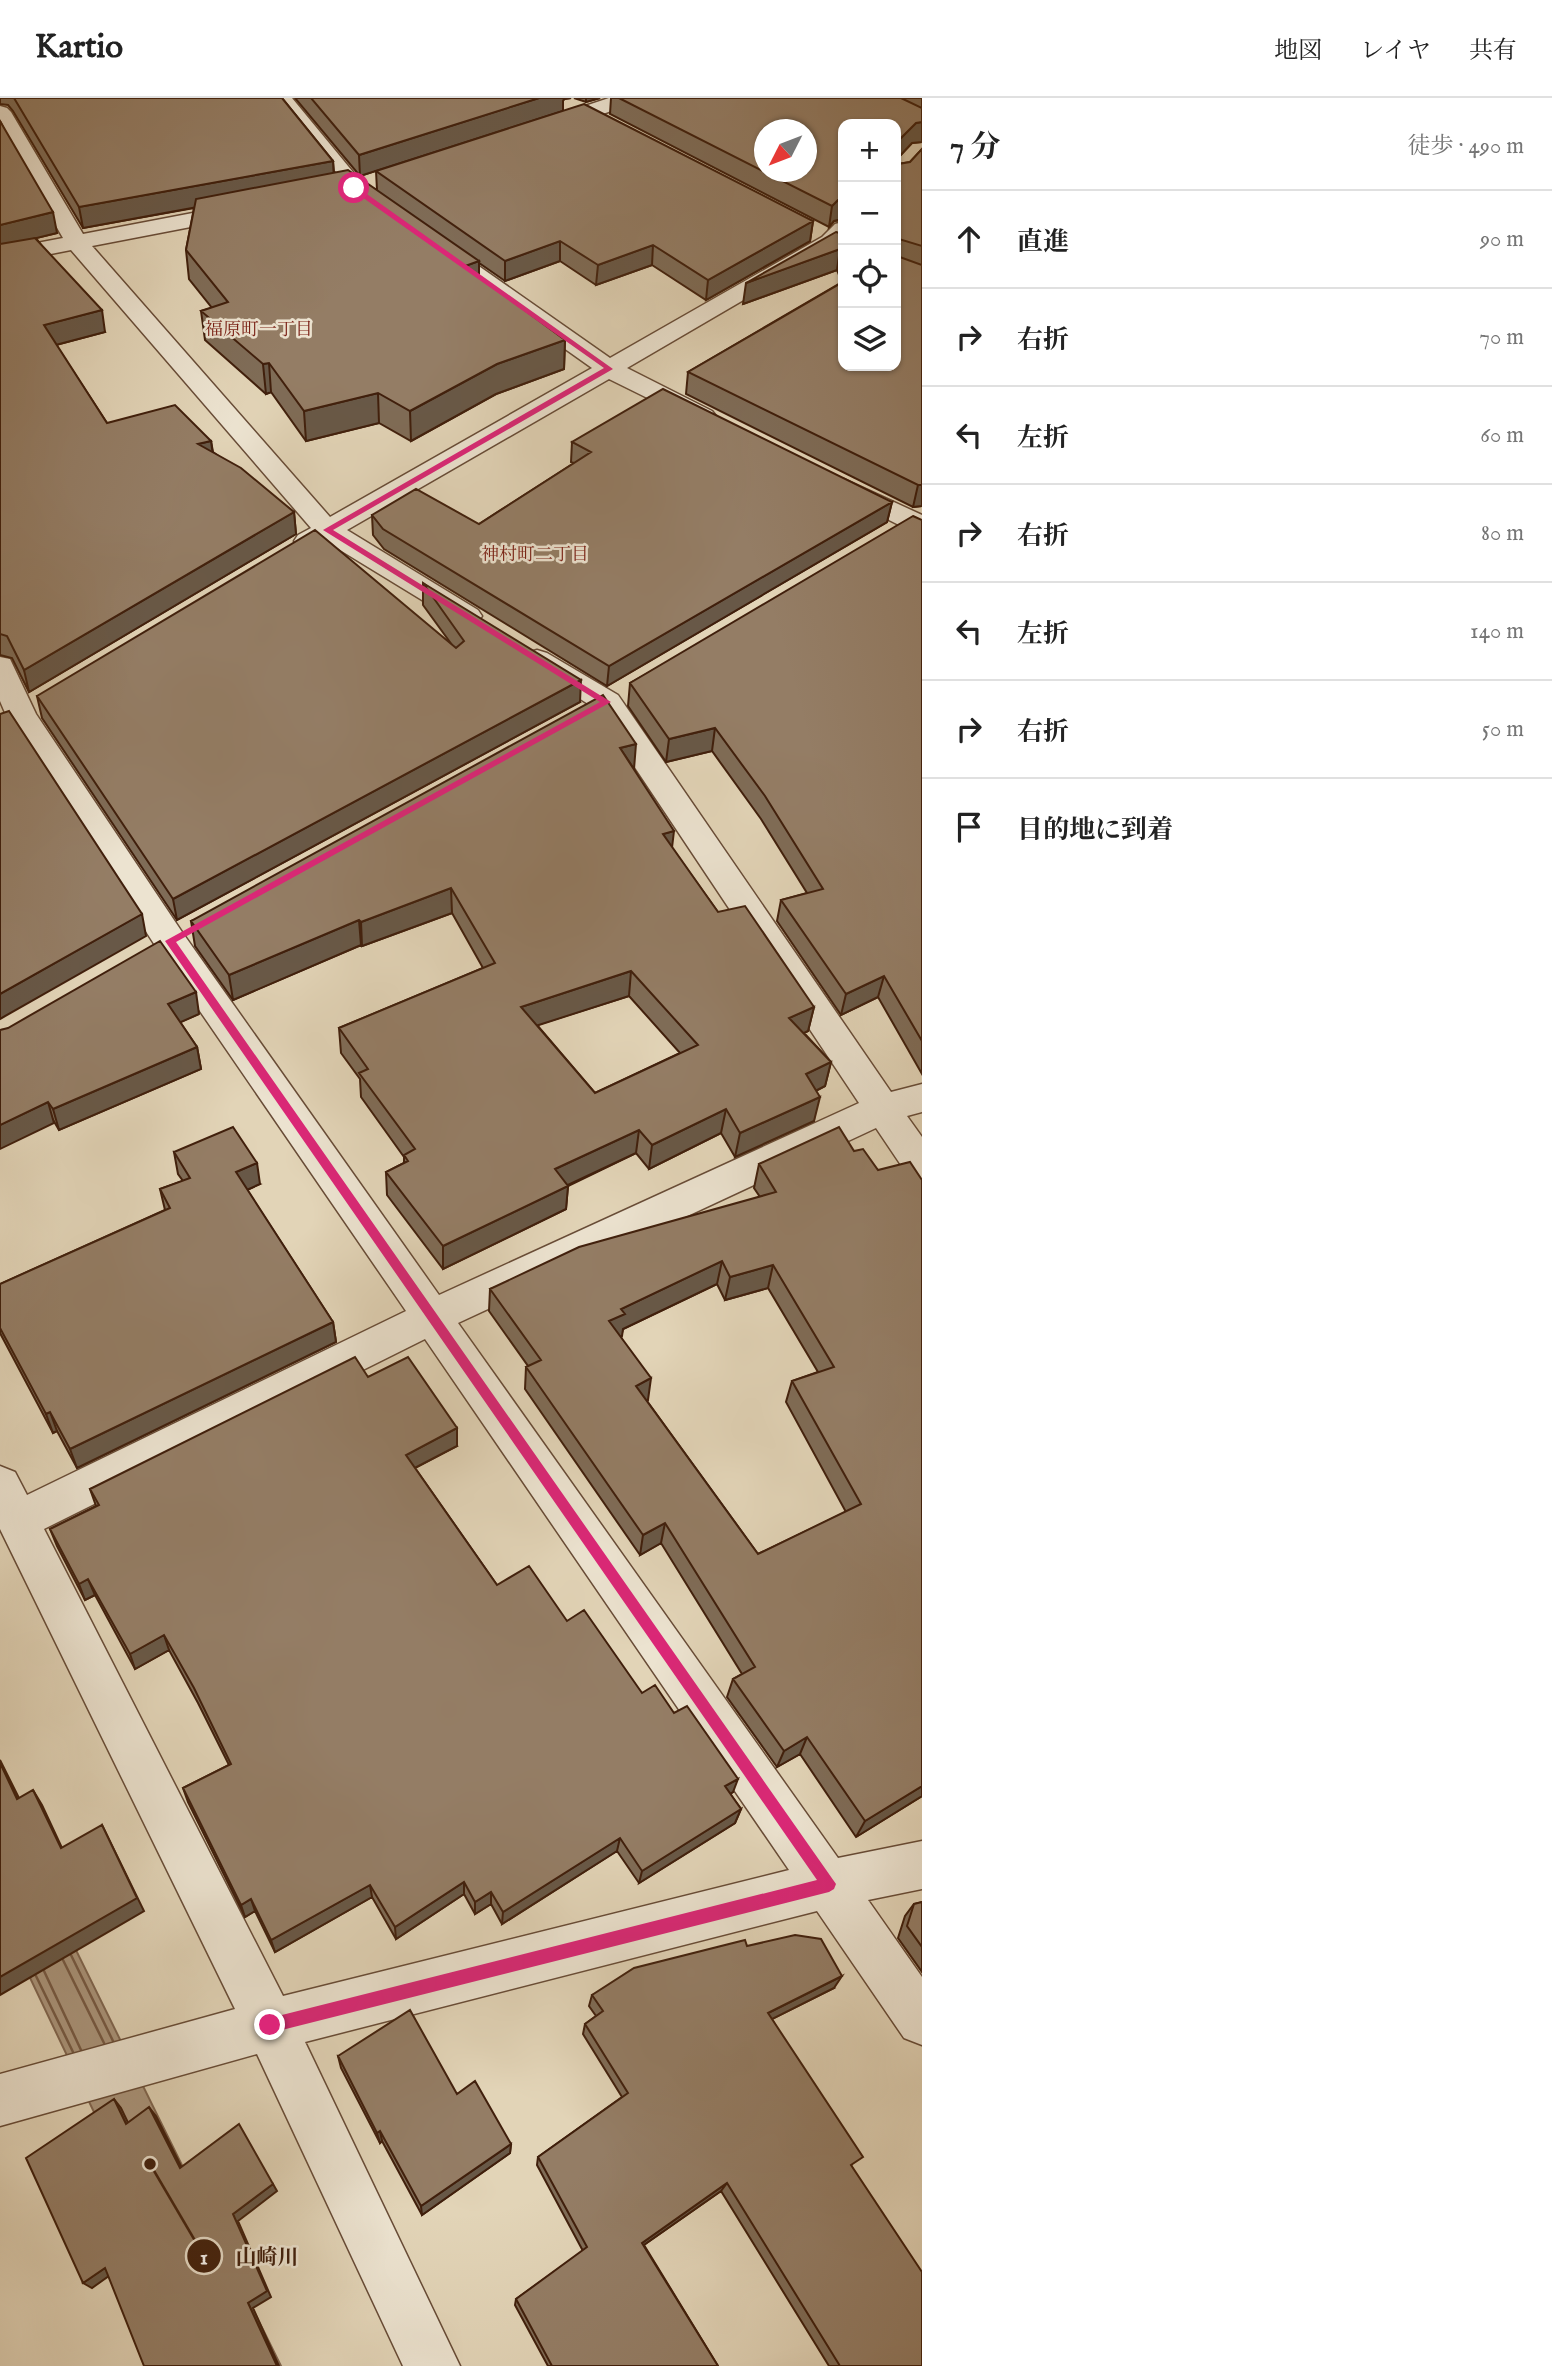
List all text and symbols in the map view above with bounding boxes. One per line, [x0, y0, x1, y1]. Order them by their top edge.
text: Kartio [35, 27, 123, 69]
text: 地図 [1274, 36, 1322, 67]
text: レイヤ [1360, 36, 1431, 67]
text: 共有 [1469, 36, 1517, 67]
north arrow [754, 119, 817, 182]
map controls [838, 119, 901, 371]
button: + [838, 119, 901, 182]
text: 7 分 [950, 129, 1001, 167]
text: 徒歩 · 490 m [1407, 132, 1524, 161]
route start [338, 172, 369, 203]
button: − [838, 182, 901, 245]
icon: ahead [950, 220, 988, 258]
text: 90 m [1480, 225, 1524, 254]
text: 直進 [1017, 226, 1069, 259]
button: locate [838, 245, 901, 308]
button: layers [838, 308, 901, 371]
icon: right [950, 318, 988, 356]
district label: 福原町一丁目 [205, 319, 313, 342]
text: 70 m [1479, 323, 1524, 352]
text: 右折 [1017, 324, 1069, 357]
icon: left [950, 416, 988, 454]
text: 60 m [1480, 421, 1524, 450]
text: 左折 [1017, 422, 1069, 455]
icon: right [950, 514, 988, 552]
text: 80 m [1481, 519, 1524, 548]
text: 右折 [1017, 520, 1069, 553]
district label: 神村町二丁目 [481, 544, 589, 567]
icon: left [950, 612, 988, 650]
text: 140 m [1470, 617, 1524, 646]
text: 左折 [1017, 618, 1069, 651]
icon: right [950, 710, 988, 748]
text: 50 m [1482, 715, 1524, 744]
text: 右折 [1017, 716, 1069, 749]
icon: arrive [950, 808, 988, 846]
text: 目的地に到着 [1017, 814, 1173, 847]
route end [254, 2009, 285, 2040]
callout: 山崎川 [187, 2235, 313, 2277]
text: 1 [200, 2245, 208, 2272]
text: 山崎川 [236, 2245, 299, 2272]

